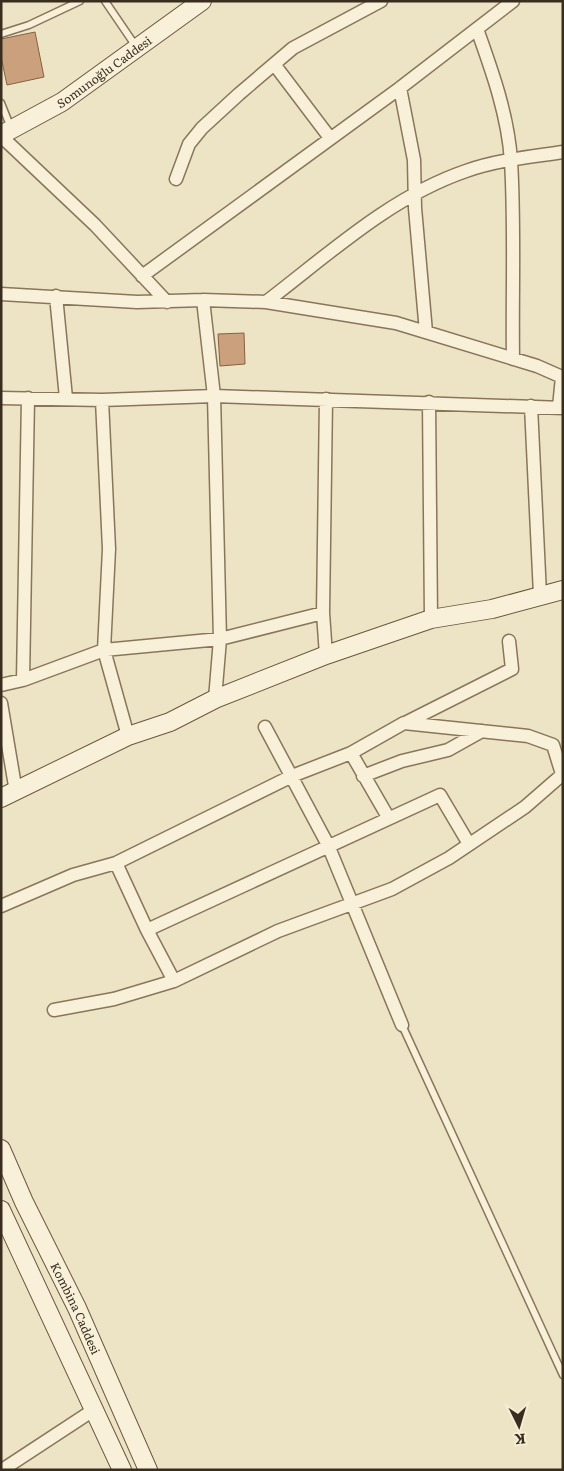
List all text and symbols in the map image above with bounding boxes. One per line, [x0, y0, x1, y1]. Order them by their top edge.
street label: Somunoğlu Caddesi [53, 31, 155, 112]
street label: Kombina Caddesi [47, 1259, 105, 1357]
north arrow [494, 1401, 544, 1451]
text: K [514, 1430, 527, 1450]

